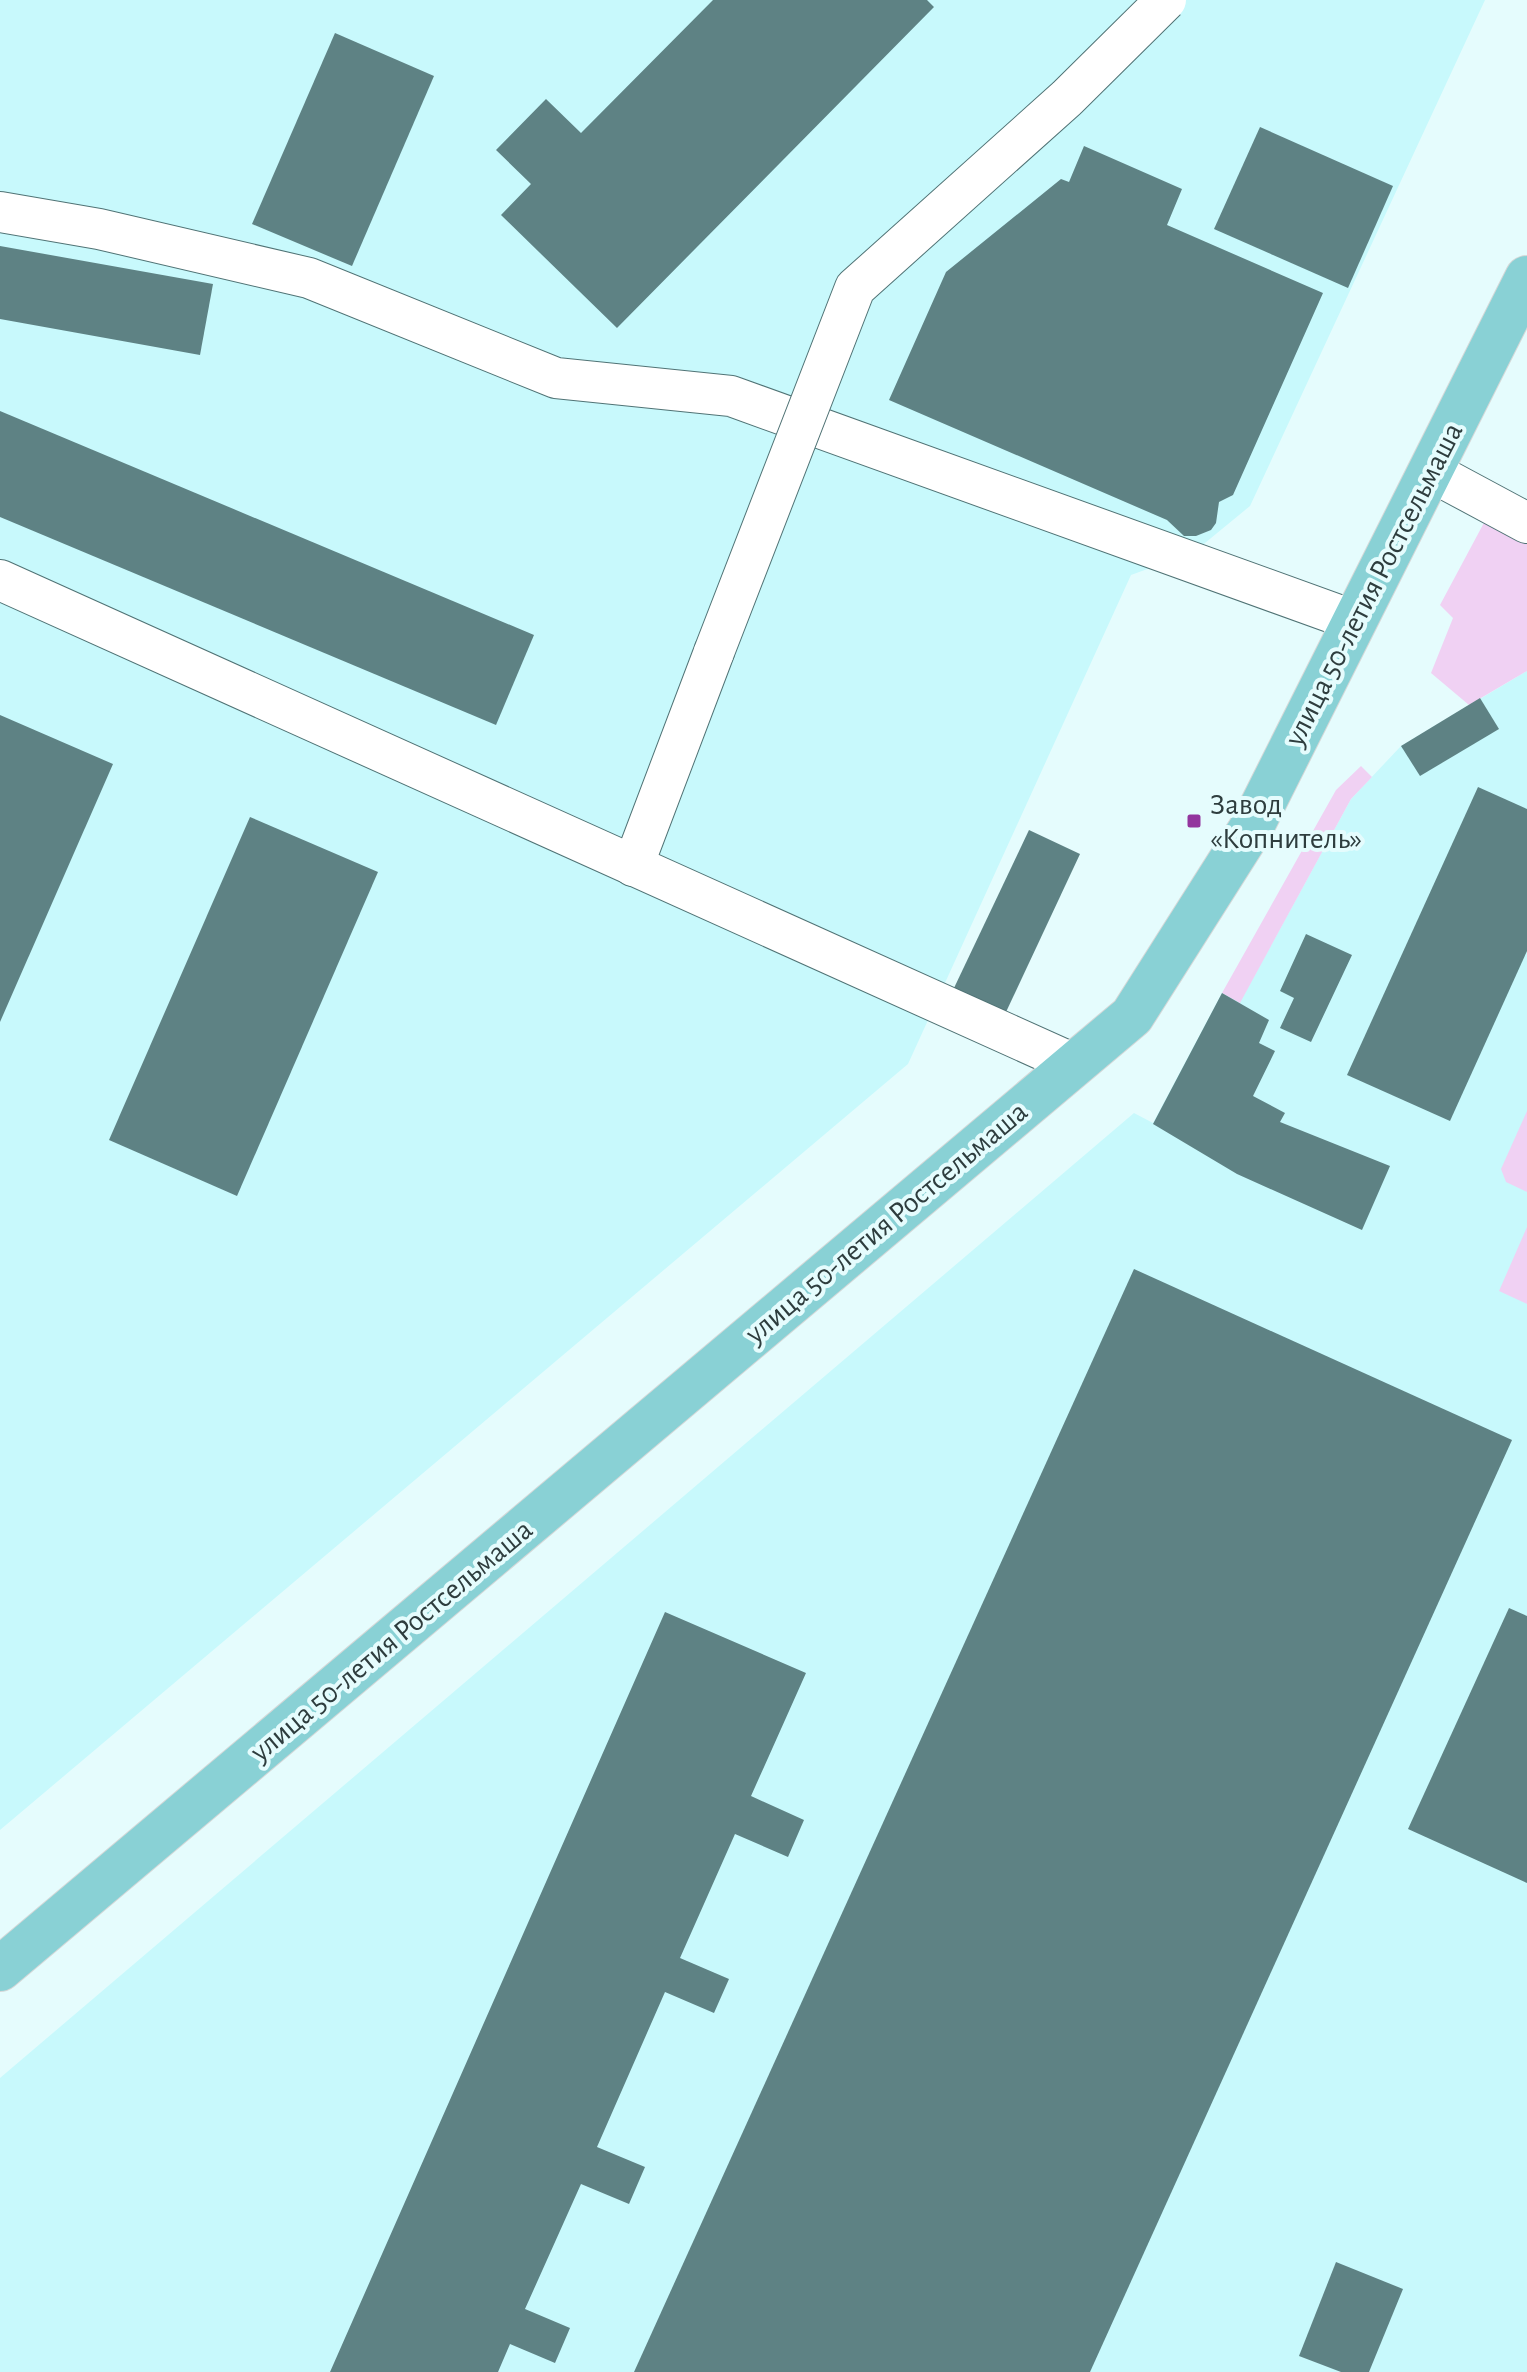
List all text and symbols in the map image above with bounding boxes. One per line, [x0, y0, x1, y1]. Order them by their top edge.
street label: улица 50-летия Ростсельмаша [1279, 418, 1469, 752]
place label: Завод «Копнитель» [1210, 790, 1362, 854]
marker: Завод «Копнитель» [1185, 812, 1203, 830]
street label: улица 50-летия Ростсельмаша [739, 1096, 1033, 1350]
street label: улица 50-летия Ростсельмаша [244, 1514, 538, 1768]

